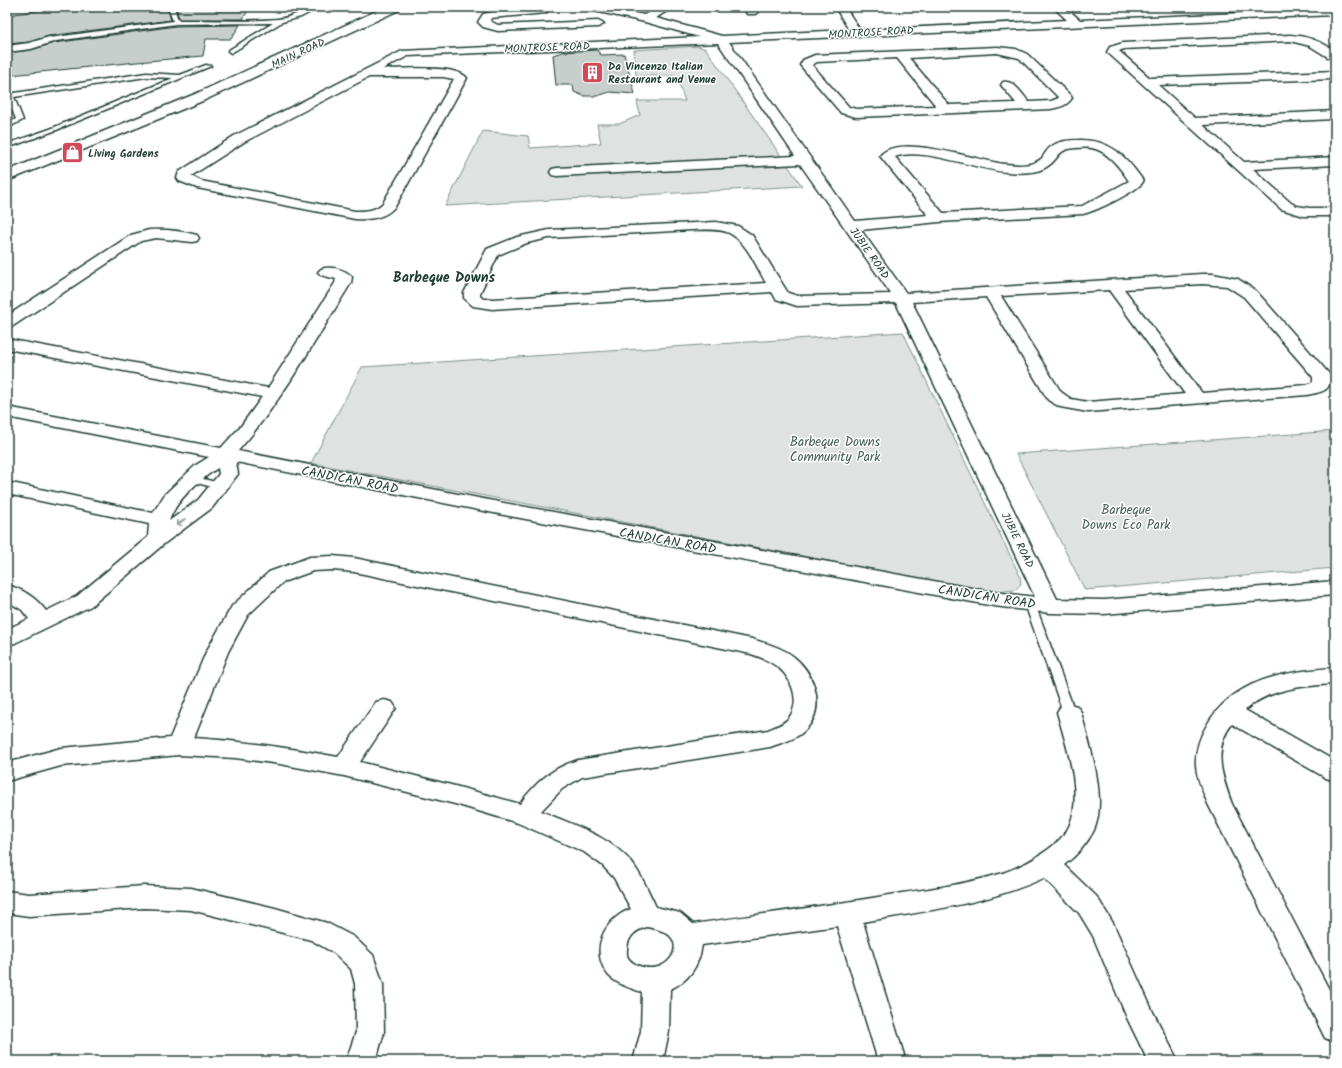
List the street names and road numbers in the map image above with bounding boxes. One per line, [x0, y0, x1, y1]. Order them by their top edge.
street label: MONTROSE ROAD [828, 22, 914, 44]
street label: MAIN ROAD [269, 34, 328, 74]
street label: MONTROSE ROAD [504, 38, 590, 58]
street label: JUBIE ROAD [845, 224, 894, 283]
street label: CANDICAN ROAD [299, 461, 400, 500]
street label: JUBIE ROAD [996, 510, 1038, 571]
street label: CANDICAN ROAD [617, 523, 718, 560]
street label: CANDICAN ROAD [936, 579, 1037, 616]

